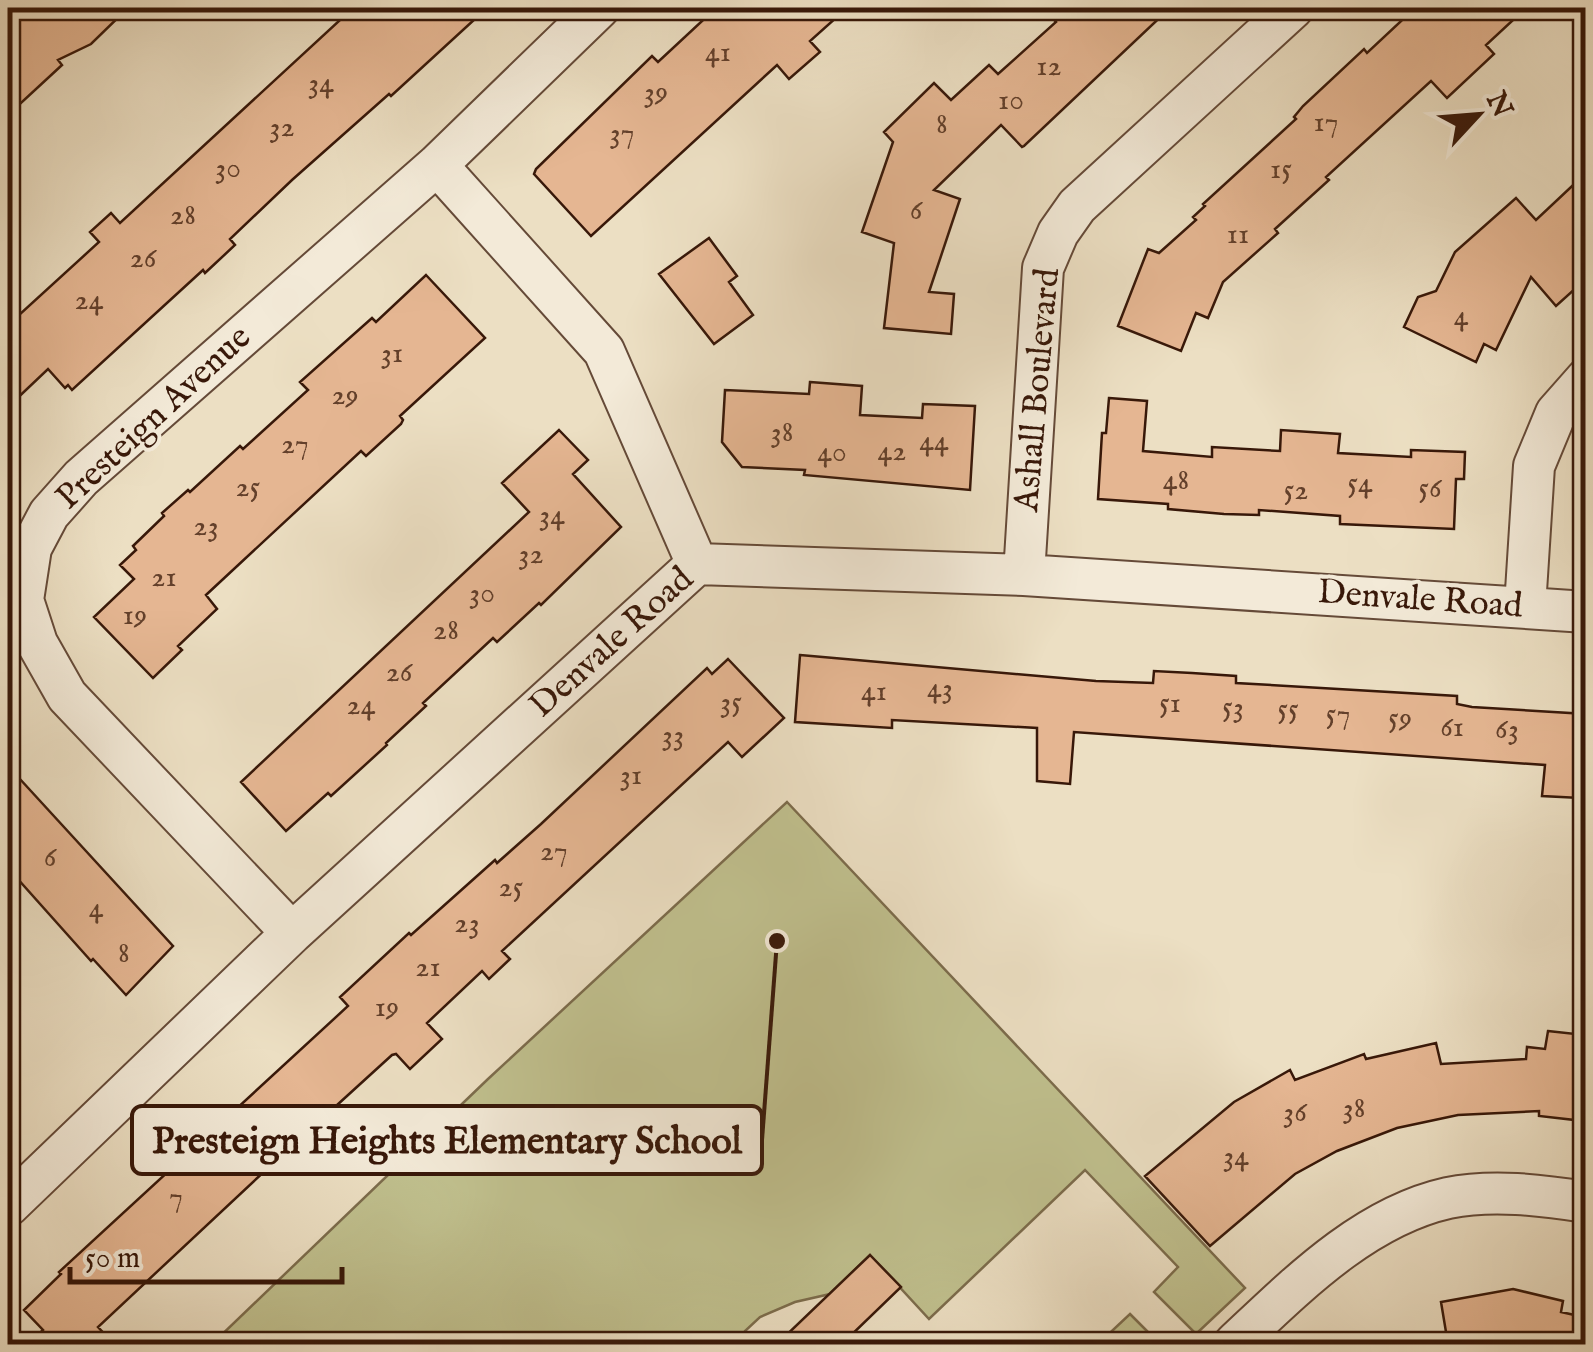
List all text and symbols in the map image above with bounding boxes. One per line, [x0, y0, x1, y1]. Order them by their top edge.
house number: 41 [705, 34, 731, 72]
house number: 12 [1036, 48, 1062, 86]
house number: 34 [308, 65, 334, 103]
north arrow [1428, 65, 1528, 165]
house number: 39 [644, 74, 668, 112]
house number: 10 [998, 82, 1024, 120]
text: N [1477, 86, 1519, 124]
house number: 17 [1313, 104, 1339, 142]
house number: 8 [936, 106, 948, 144]
house number: 32 [269, 109, 295, 147]
house number: 37 [609, 115, 635, 153]
house number: 30 [215, 150, 241, 188]
house number: 15 [1270, 151, 1292, 189]
house number: 6 [910, 192, 924, 230]
house number: 28 [170, 197, 196, 235]
house number: 11 [1227, 216, 1249, 254]
house number: 26 [130, 240, 158, 278]
street label: Ashall Boulevard [1005, 266, 1071, 515]
house number: 24 [75, 282, 104, 320]
house number: 4 [1454, 298, 1469, 336]
street label: Presteign Avenue [47, 316, 261, 520]
house number: 31 [381, 335, 403, 373]
house number: 29 [331, 377, 359, 415]
house number: 38 [771, 414, 793, 452]
house number: 44 [919, 423, 949, 461]
house number: 27 [281, 426, 309, 464]
house number: 42 [878, 433, 906, 471]
house number: 40 [817, 434, 847, 472]
house number: 48 [1163, 462, 1189, 500]
house number: 54 [1347, 465, 1373, 503]
house number: 25 [236, 469, 261, 507]
house number: 56 [1418, 470, 1443, 508]
house number: 52 [1284, 472, 1308, 510]
house number: 34 [539, 497, 565, 535]
house number: 23 [193, 508, 219, 546]
house number: 32 [518, 536, 544, 574]
street label: Denvale Road [521, 557, 704, 728]
house number: 21 [151, 559, 177, 597]
street label: Denvale Road [1316, 570, 1524, 630]
house number: 30 [469, 575, 495, 613]
house number: 19 [123, 597, 147, 635]
house number: 28 [433, 612, 459, 650]
house number: 26 [386, 654, 414, 692]
house number: 43 [927, 670, 953, 708]
house number: 41 [861, 673, 887, 711]
house number: 35 [720, 684, 742, 722]
house number: 51 [1159, 685, 1181, 723]
house number: 24 [347, 687, 376, 725]
house number: 53 [1222, 689, 1244, 727]
house number: 55 [1277, 691, 1299, 729]
house number: 57 [1326, 696, 1350, 734]
house number: 59 [1388, 700, 1412, 738]
house number: 61 [1440, 709, 1464, 747]
house number: 63 [1495, 711, 1519, 749]
house number: 33 [662, 717, 684, 755]
house number: 31 [620, 757, 642, 795]
house number: 27 [540, 833, 568, 871]
house number: 6 [44, 839, 58, 877]
house number: 25 [499, 869, 524, 907]
house number: 4 [89, 890, 104, 928]
house number: 23 [454, 905, 480, 943]
house number: 8 [118, 935, 130, 973]
house number: 21 [415, 949, 441, 987]
house number: 19 [375, 989, 399, 1027]
house number: 38 [1343, 1090, 1365, 1128]
house number: 36 [1283, 1094, 1308, 1132]
callout: Presteign Heights Elementary School [132, 1106, 762, 1174]
text: Presteign Heights Elementary School [152, 1119, 743, 1167]
house number: 34 [1223, 1138, 1249, 1176]
house number: 7 [169, 1179, 183, 1217]
scale bar [70, 1222, 342, 1284]
text: 50 m [85, 1240, 140, 1278]

